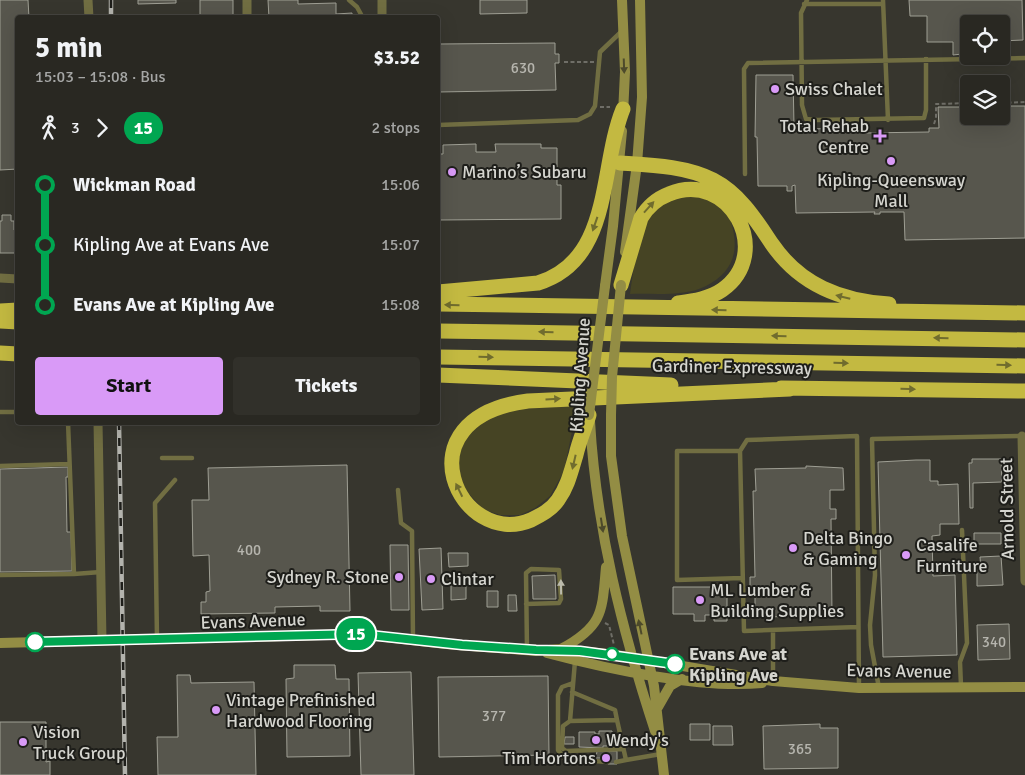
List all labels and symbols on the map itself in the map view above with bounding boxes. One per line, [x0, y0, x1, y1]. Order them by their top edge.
one-way arrow [621, 58, 629, 74]
house number: 630 [511, 59, 535, 77]
place label: Swiss Chalet [785, 78, 883, 100]
marker: Swiss Chalet [769, 83, 781, 95]
place label: Total Rehab Centre [780, 115, 869, 158]
marker: Total Rehab Centre [873, 129, 887, 143]
marker: Kipling-Queensway Mall [885, 155, 897, 167]
place label: Marino’s Subaru [462, 161, 587, 183]
marker: Marino’s Subaru [446, 166, 458, 178]
place label: Kipling-Queensway Mall [817, 169, 966, 212]
one-way arrow [643, 202, 655, 214]
one-way arrow [591, 216, 598, 231]
one-way arrow [835, 293, 850, 301]
one-way arrow [443, 301, 459, 309]
one-way arrow [711, 306, 727, 314]
street label: Kipling Avenue [565, 317, 595, 433]
one-way arrow [538, 328, 554, 336]
one-way arrow [771, 332, 787, 340]
one-way arrow [933, 334, 949, 342]
one-way arrow [478, 353, 494, 361]
street label: Gardiner Expressway [652, 355, 813, 379]
one-way arrow [833, 359, 849, 367]
one-way arrow [996, 361, 1012, 369]
one-way arrow [901, 385, 917, 393]
one-way arrow [545, 395, 561, 403]
one-way arrow [570, 454, 578, 469]
street label: Arnold Street [995, 458, 1019, 560]
one-way arrow [454, 483, 463, 498]
one-way arrow [598, 518, 606, 534]
place label: Delta Bingo & Gaming [803, 527, 893, 570]
place label: Casalife Furniture [916, 534, 987, 577]
house number: 400 [237, 541, 261, 559]
marker: Delta Bingo & Gaming [787, 542, 799, 554]
marker: Casalife Furniture [900, 549, 912, 561]
place label: Sydney R. Stone [267, 566, 389, 588]
place label: Clintar [441, 568, 494, 590]
marker: Sydney R. Stone [393, 571, 405, 583]
marker: Clintar [425, 573, 437, 585]
one-way arrow [557, 579, 565, 595]
place label: ML Lumber & Building Supplies [710, 579, 844, 622]
marker: ML Lumber & Building Supplies [694, 594, 706, 606]
street label: Evans Avenue [200, 608, 306, 634]
line badge: 15 [334, 618, 378, 650]
one-way arrow [636, 620, 644, 635]
unlabelled marker [25, 632, 45, 652]
house number: 340 [982, 633, 1006, 651]
place label: Evans Ave at Kipling Ave [689, 643, 787, 686]
unlabelled marker [605, 647, 619, 661]
marker: Evans Ave at Kipling Ave [665, 654, 685, 674]
street label: Evans Avenue [846, 659, 952, 683]
place label: Vintage Prefinished Hardwood Flooring [226, 689, 375, 732]
marker: Vintage Prefinished Hardwood Flooring [210, 704, 222, 716]
house number: 377 [482, 707, 506, 725]
place label: Vision Truck Group [33, 721, 126, 764]
place label: Wendy's [606, 729, 669, 751]
marker: Wendy's [590, 734, 602, 746]
marker: Vision Truck Group [17, 736, 29, 748]
house number: 365 [788, 740, 812, 758]
place label: Tim Hortons [502, 747, 596, 769]
marker: Tim Hortons [600, 752, 612, 764]

